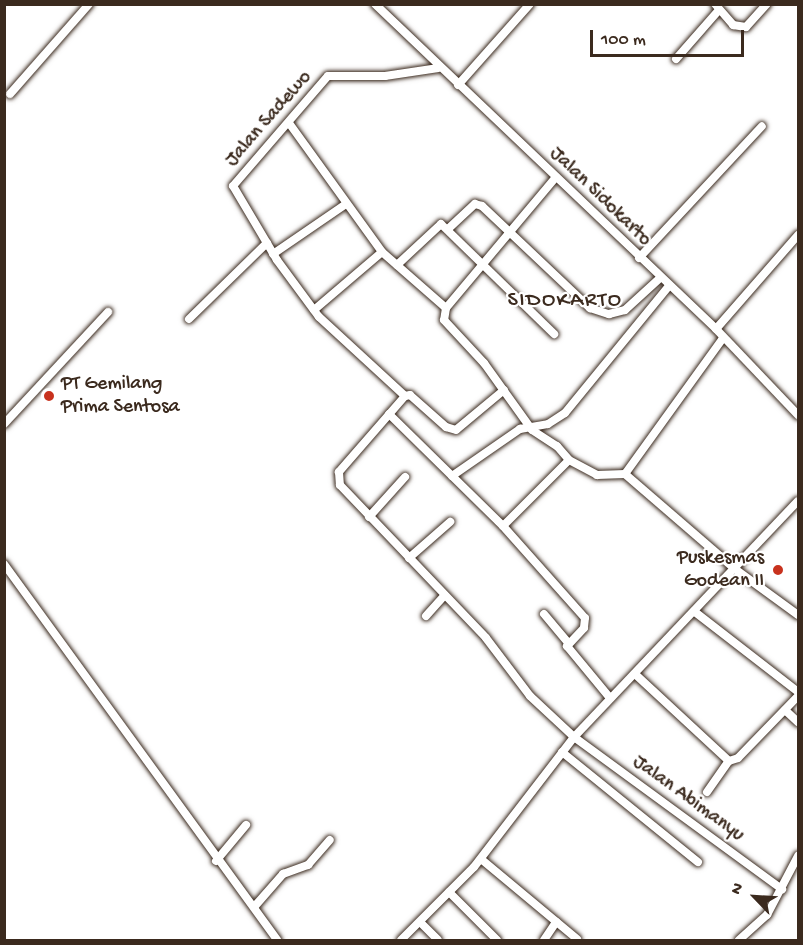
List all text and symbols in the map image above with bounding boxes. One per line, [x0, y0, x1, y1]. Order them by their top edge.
scale bar [593, 18, 748, 56]
text: 100 m [601, 30, 646, 51]
street label: Jalan Sadewo [221, 66, 317, 172]
street label: Jalan Sidokarto [544, 142, 656, 252]
district label: SIDOKARTO [508, 289, 622, 315]
place label: PT Gemilang Prima Sentosa [61, 372, 180, 419]
marker: PT Gemilang Prima Sentosa [42, 389, 56, 403]
place label: Puskesmas Godean II [677, 546, 764, 593]
marker: Puskesmas Godean II [769, 561, 787, 579]
street label: Jalan Abimanyu [627, 750, 749, 848]
north arrow [725, 867, 785, 927]
text: N [727, 880, 749, 898]

